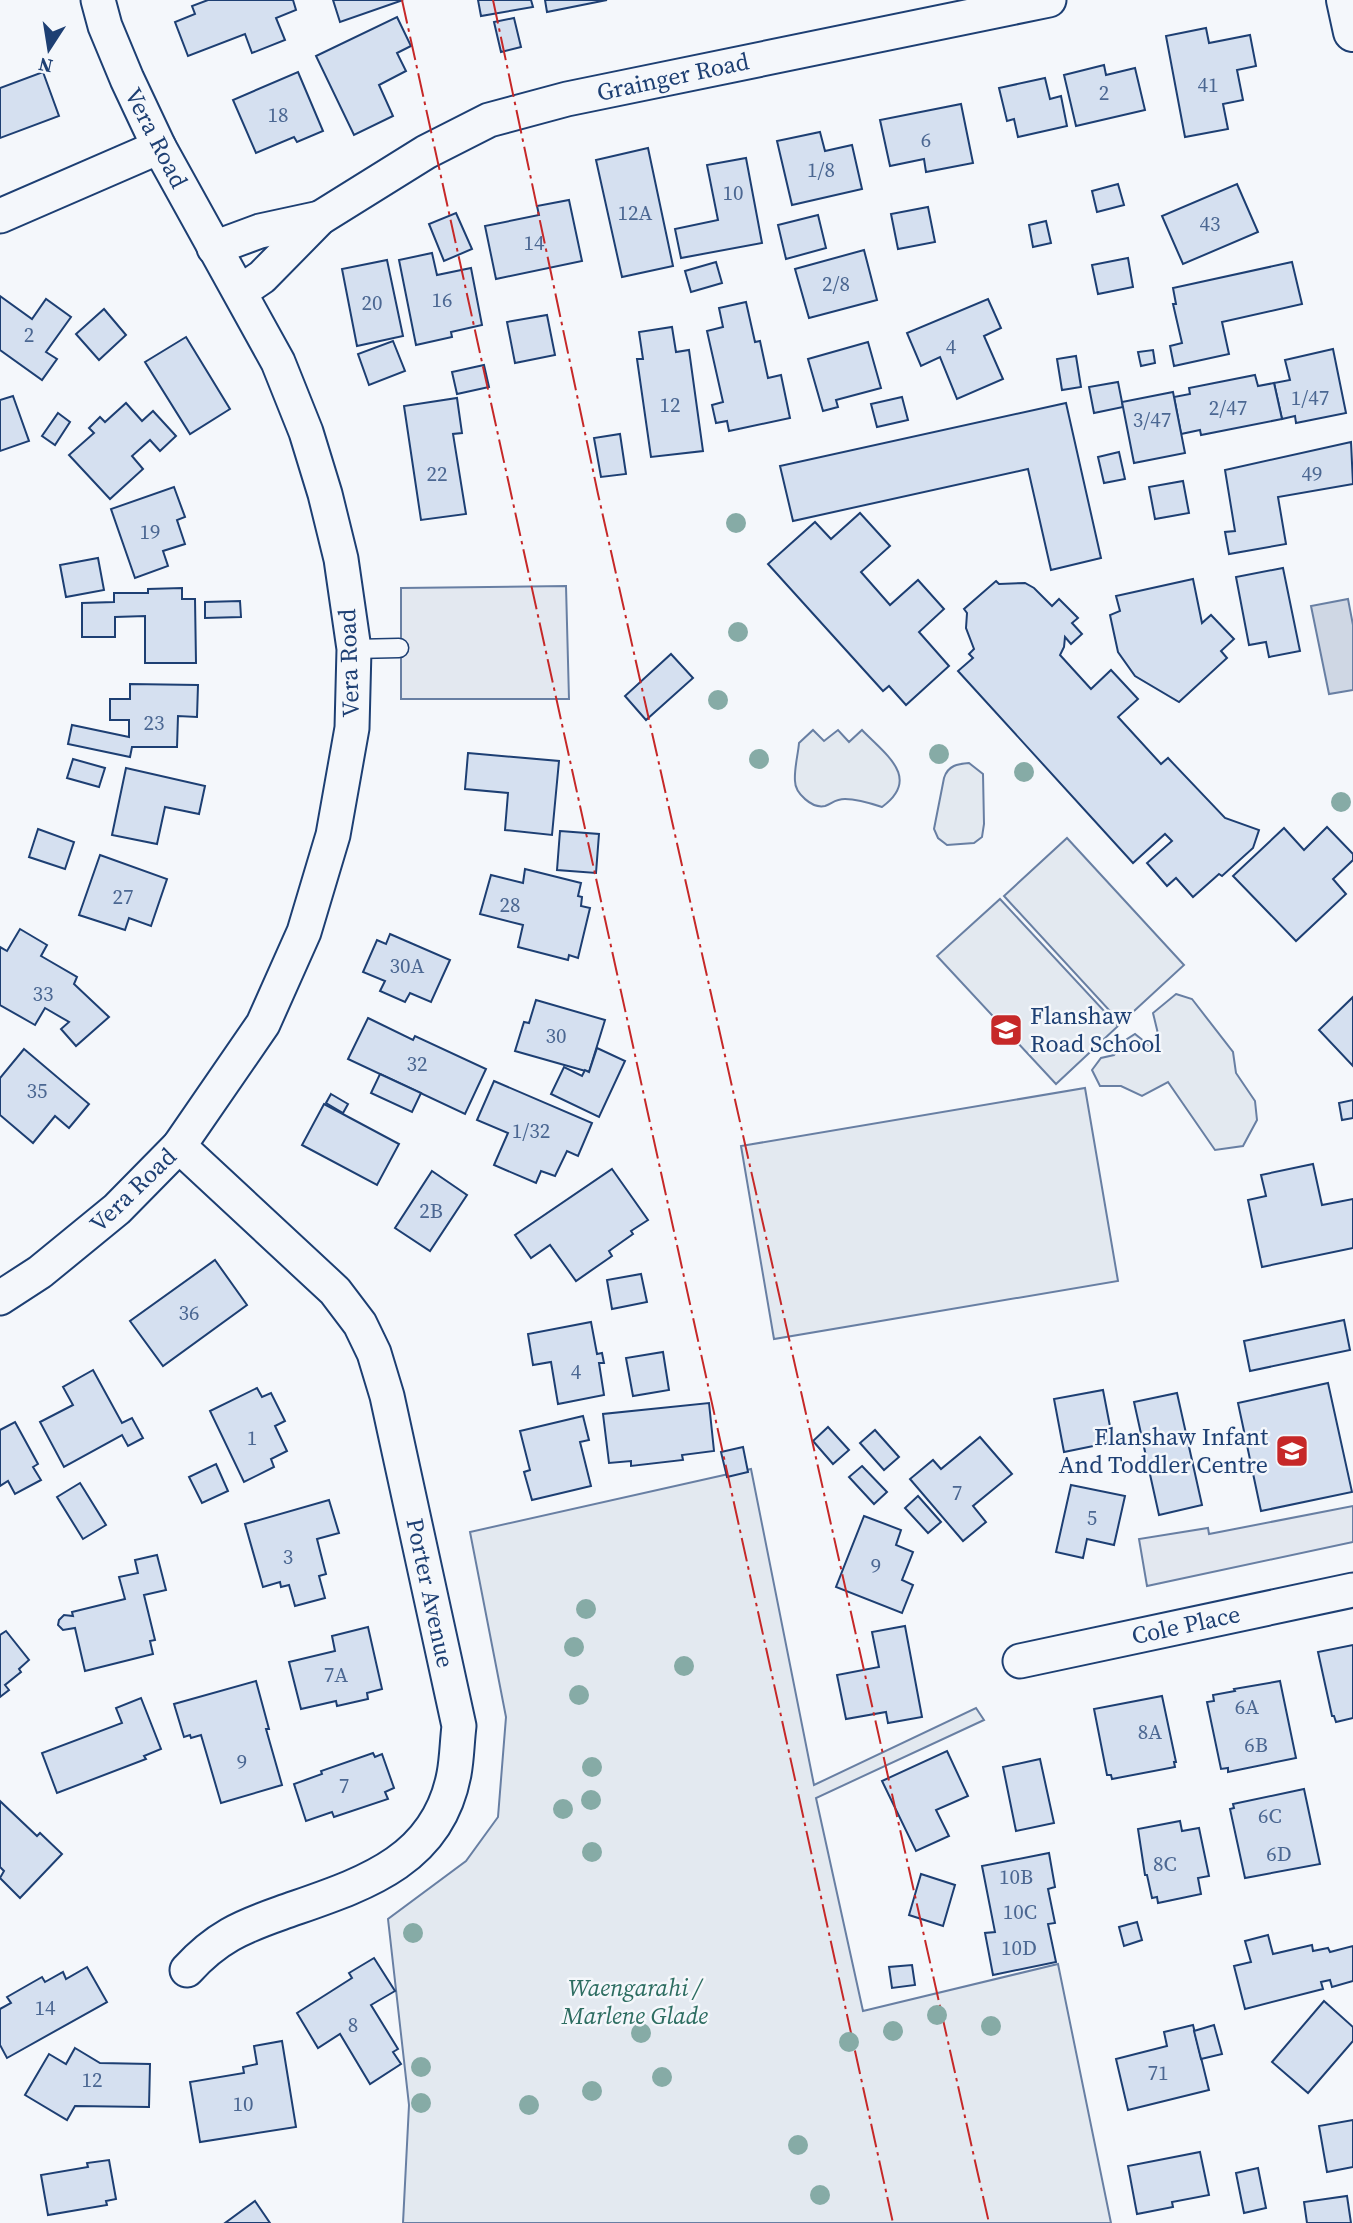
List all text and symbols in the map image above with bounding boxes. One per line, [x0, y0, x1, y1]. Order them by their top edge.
north arrow [14, 14, 84, 84]
street label: Grainger Road [594, 44, 752, 109]
text: N [36, 51, 55, 80]
house number: 41 [1198, 70, 1219, 99]
house number: 2 [1099, 78, 1109, 107]
street label: Vera Road [117, 82, 196, 194]
house number: 18 [268, 100, 289, 129]
house number: 6 [921, 125, 931, 154]
house number: 1/8 [807, 155, 835, 184]
house number: 10 [723, 178, 744, 207]
house number: 12A [618, 198, 653, 227]
house number: 43 [1200, 209, 1221, 238]
house number: 14 [524, 228, 545, 257]
house number: 2/8 [822, 269, 850, 298]
house number: 16 [432, 285, 453, 314]
house number: 20 [362, 288, 383, 317]
house number: 2 [24, 320, 34, 349]
house number: 4 [946, 332, 957, 361]
house number: 1/47 [1291, 383, 1329, 412]
house number: 12 [660, 390, 681, 419]
house number: 2/47 [1209, 393, 1247, 422]
house number: 3/47 [1133, 405, 1171, 434]
house number: 22 [427, 459, 448, 488]
house number: 49 [1302, 459, 1323, 488]
house number: 19 [140, 517, 161, 546]
street label: Vera Road [330, 608, 367, 718]
house number: 23 [144, 708, 165, 737]
house number: 27 [113, 882, 134, 911]
house number: 28 [500, 890, 521, 919]
house number: 30A [390, 951, 425, 980]
house number: 33 [33, 979, 54, 1008]
place label: Flanshaw Road School [1030, 999, 1161, 1060]
school or university icon: Flanshaw Road School [987, 1011, 1025, 1049]
house number: 30 [546, 1021, 567, 1050]
house number: 32 [407, 1049, 428, 1078]
house number: 35 [27, 1076, 48, 1105]
house number: 1/32 [512, 1116, 550, 1145]
street label: Vera Road [82, 1140, 184, 1239]
house number: 2B [419, 1196, 443, 1225]
house number: 36 [179, 1298, 200, 1327]
house number: 4 [571, 1357, 582, 1386]
place label: Flanshaw Infant And Toddler Centre [1059, 1420, 1268, 1481]
house number: 1 [247, 1423, 257, 1452]
school or university icon: Flanshaw Infant And Toddler Centre [1273, 1432, 1311, 1470]
house number: 7 [952, 1478, 962, 1507]
house number: 5 [1087, 1503, 1097, 1532]
street label: Porter Avenue [399, 1515, 462, 1671]
house number: 3 [283, 1542, 293, 1571]
house number: 9 [871, 1551, 881, 1580]
street label: Cole Place [1129, 1597, 1243, 1652]
house number: 7A [324, 1660, 348, 1689]
house number: 6A [1235, 1692, 1259, 1721]
house number: 8A [1138, 1717, 1162, 1746]
house number: 6B [1244, 1730, 1268, 1759]
house number: 9 [237, 1747, 247, 1776]
house number: 7 [339, 1771, 349, 1800]
house number: 6C [1258, 1801, 1282, 1830]
house number: 6D [1266, 1839, 1292, 1868]
house number: 8C [1153, 1849, 1177, 1878]
house number: 10B [999, 1862, 1033, 1891]
house number: 10C [1003, 1897, 1037, 1926]
house number: 10D [1001, 1933, 1037, 1962]
park label: Waengarahi / Marlene Glade [561, 1971, 708, 2032]
house number: 14 [35, 1993, 56, 2022]
house number: 8 [348, 2010, 358, 2039]
house number: 71 [1148, 2058, 1169, 2087]
house number: 12 [82, 2065, 103, 2094]
house number: 10 [233, 2089, 254, 2118]

